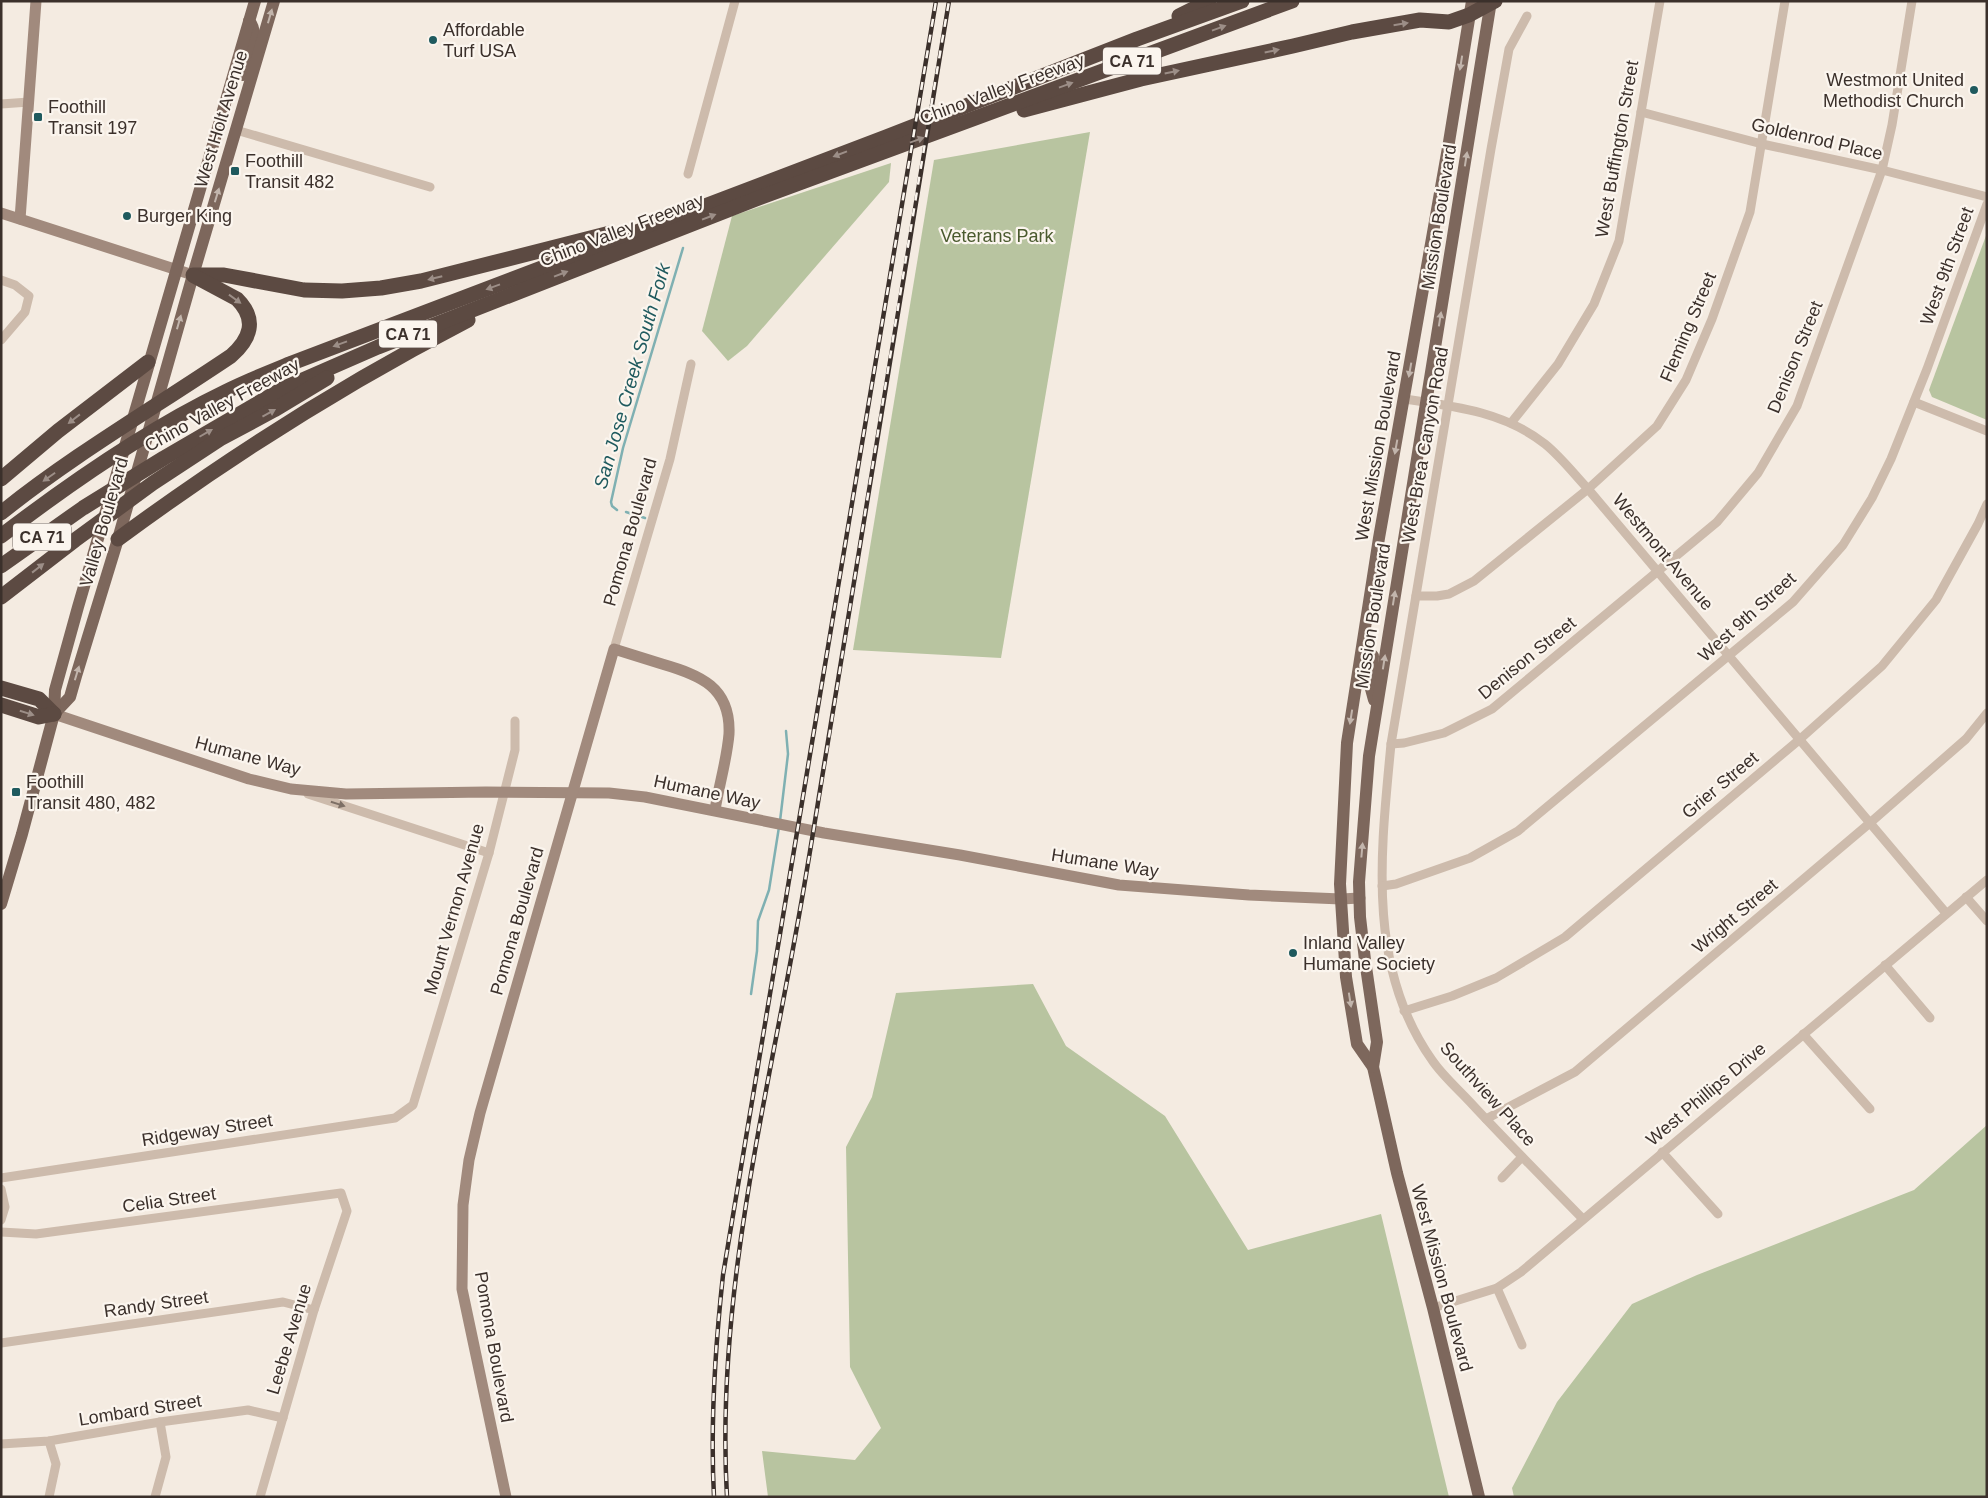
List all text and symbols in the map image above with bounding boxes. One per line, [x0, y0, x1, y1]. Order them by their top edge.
one-way arrow [266, 8, 274, 23]
one-way arrow [1393, 19, 1409, 27]
place label: Affordable Turf USA [443, 20, 525, 61]
one-way arrow [1211, 24, 1226, 32]
marker: Affordable Turf USA [427, 34, 439, 46]
one-way arrow [1264, 47, 1279, 55]
street label: West Holt Avenue [191, 48, 251, 190]
road number: CA 71 [1103, 48, 1161, 74]
street label: Chino Valley Freeway [917, 50, 1087, 128]
one-way arrow [1457, 56, 1465, 72]
street label: West Buffington Street [1592, 59, 1642, 239]
one-way arrow [1164, 68, 1179, 76]
place label: Westmont United Methodist Church [1823, 70, 1964, 111]
one-way arrow [1059, 81, 1074, 88]
marker: Westmont United Methodist Church [1968, 84, 1980, 96]
place label: Foothill Transit 197 [48, 97, 137, 138]
marker: Foothill Transit 197 [32, 111, 44, 123]
street label: Goldenrod Place [1749, 114, 1885, 164]
one-way arrow [910, 135, 925, 143]
street label: Mission Boulevard [1418, 143, 1460, 291]
one-way arrow [832, 150, 847, 158]
one-way arrow [1463, 150, 1471, 166]
place label: Foothill Transit 482 [245, 151, 334, 192]
marker: Foothill Transit 482 [229, 165, 241, 177]
one-way arrow [213, 187, 221, 202]
street label: Chino Valley Freeway [537, 190, 707, 270]
street label: West 9th Street [1916, 204, 1978, 328]
place label: Burger King [137, 206, 232, 226]
marker: Burger King [121, 210, 133, 222]
one-way arrow [702, 213, 717, 221]
park label: Veterans Park [940, 226, 1055, 246]
water label: San Jose Creek South Fork [590, 259, 675, 491]
street label: Fleming Street [1656, 269, 1720, 385]
one-way arrow [554, 270, 569, 278]
one-way arrow [427, 274, 442, 282]
one-way arrow [485, 284, 500, 292]
one-way arrow [228, 294, 242, 304]
street label: Denison Street [1763, 298, 1827, 416]
one-way arrow [1436, 311, 1444, 327]
one-way arrow [176, 314, 184, 329]
road number: CA 71 [379, 320, 437, 348]
one-way arrow [333, 341, 348, 348]
street label: West Brea Canyon Road [1398, 345, 1452, 545]
street label: West Mission Boulevard [1351, 349, 1405, 543]
street label: Chino Valley Freeway [141, 354, 303, 456]
one-way arrow [1405, 363, 1413, 379]
one-way arrow [262, 408, 276, 417]
one-way arrow [67, 414, 81, 424]
one-way arrow [198, 429, 213, 437]
one-way arrow [1391, 439, 1399, 455]
street label: Valley Boulevard [76, 455, 132, 589]
street label: Pomona Boulevard [599, 456, 661, 608]
one-way arrow [42, 472, 55, 482]
street label: Westmont Avenue [1609, 490, 1717, 614]
road number: CA 71 [13, 524, 71, 550]
street label: Mission Boulevard [1352, 542, 1394, 690]
one-way arrow [31, 563, 44, 574]
street label: West 9th Street [1694, 568, 1800, 666]
one-way arrow [1390, 590, 1398, 606]
street label: Denison Street [1474, 613, 1580, 703]
one-way arrow [1380, 654, 1388, 670]
one-way arrow [74, 665, 82, 680]
one-way arrow [1346, 709, 1354, 725]
one-way arrow [20, 710, 35, 718]
street label: Humane Way [193, 732, 303, 780]
street label: Grier Street [1678, 747, 1762, 823]
street label: Humane Way [652, 771, 762, 813]
place label: Foothill Transit 480, 482 [26, 772, 155, 813]
marker: Foothill Transit 480, 482 [10, 786, 22, 798]
one-way arrow [330, 800, 345, 808]
street label: Mount Vernon Avenue [420, 821, 488, 997]
one-way arrow [1358, 841, 1366, 857]
street label: Pomona Boulevard [486, 845, 548, 997]
street label: Humane Way [1050, 845, 1160, 881]
street label: Wright Street [1688, 875, 1782, 957]
place label: Inland Valley Humane Society [1303, 933, 1435, 974]
marker: Inland Valley Humane Society [1287, 947, 1299, 959]
one-way arrow [1346, 992, 1354, 1008]
street label: Southview Place [1436, 1038, 1540, 1150]
street label: West Phillips Drive [1642, 1038, 1770, 1150]
street label: Ridgeway Street [140, 1110, 274, 1150]
street label: West Mission Boulevard [1407, 1182, 1477, 1374]
street label: Celia Street [121, 1184, 217, 1216]
street label: Pomona Boulevard [471, 1270, 517, 1424]
street label: Leebe Avenue [263, 1281, 315, 1397]
street label: Randy Street [103, 1287, 209, 1321]
street label: Lombard Street [77, 1390, 203, 1430]

